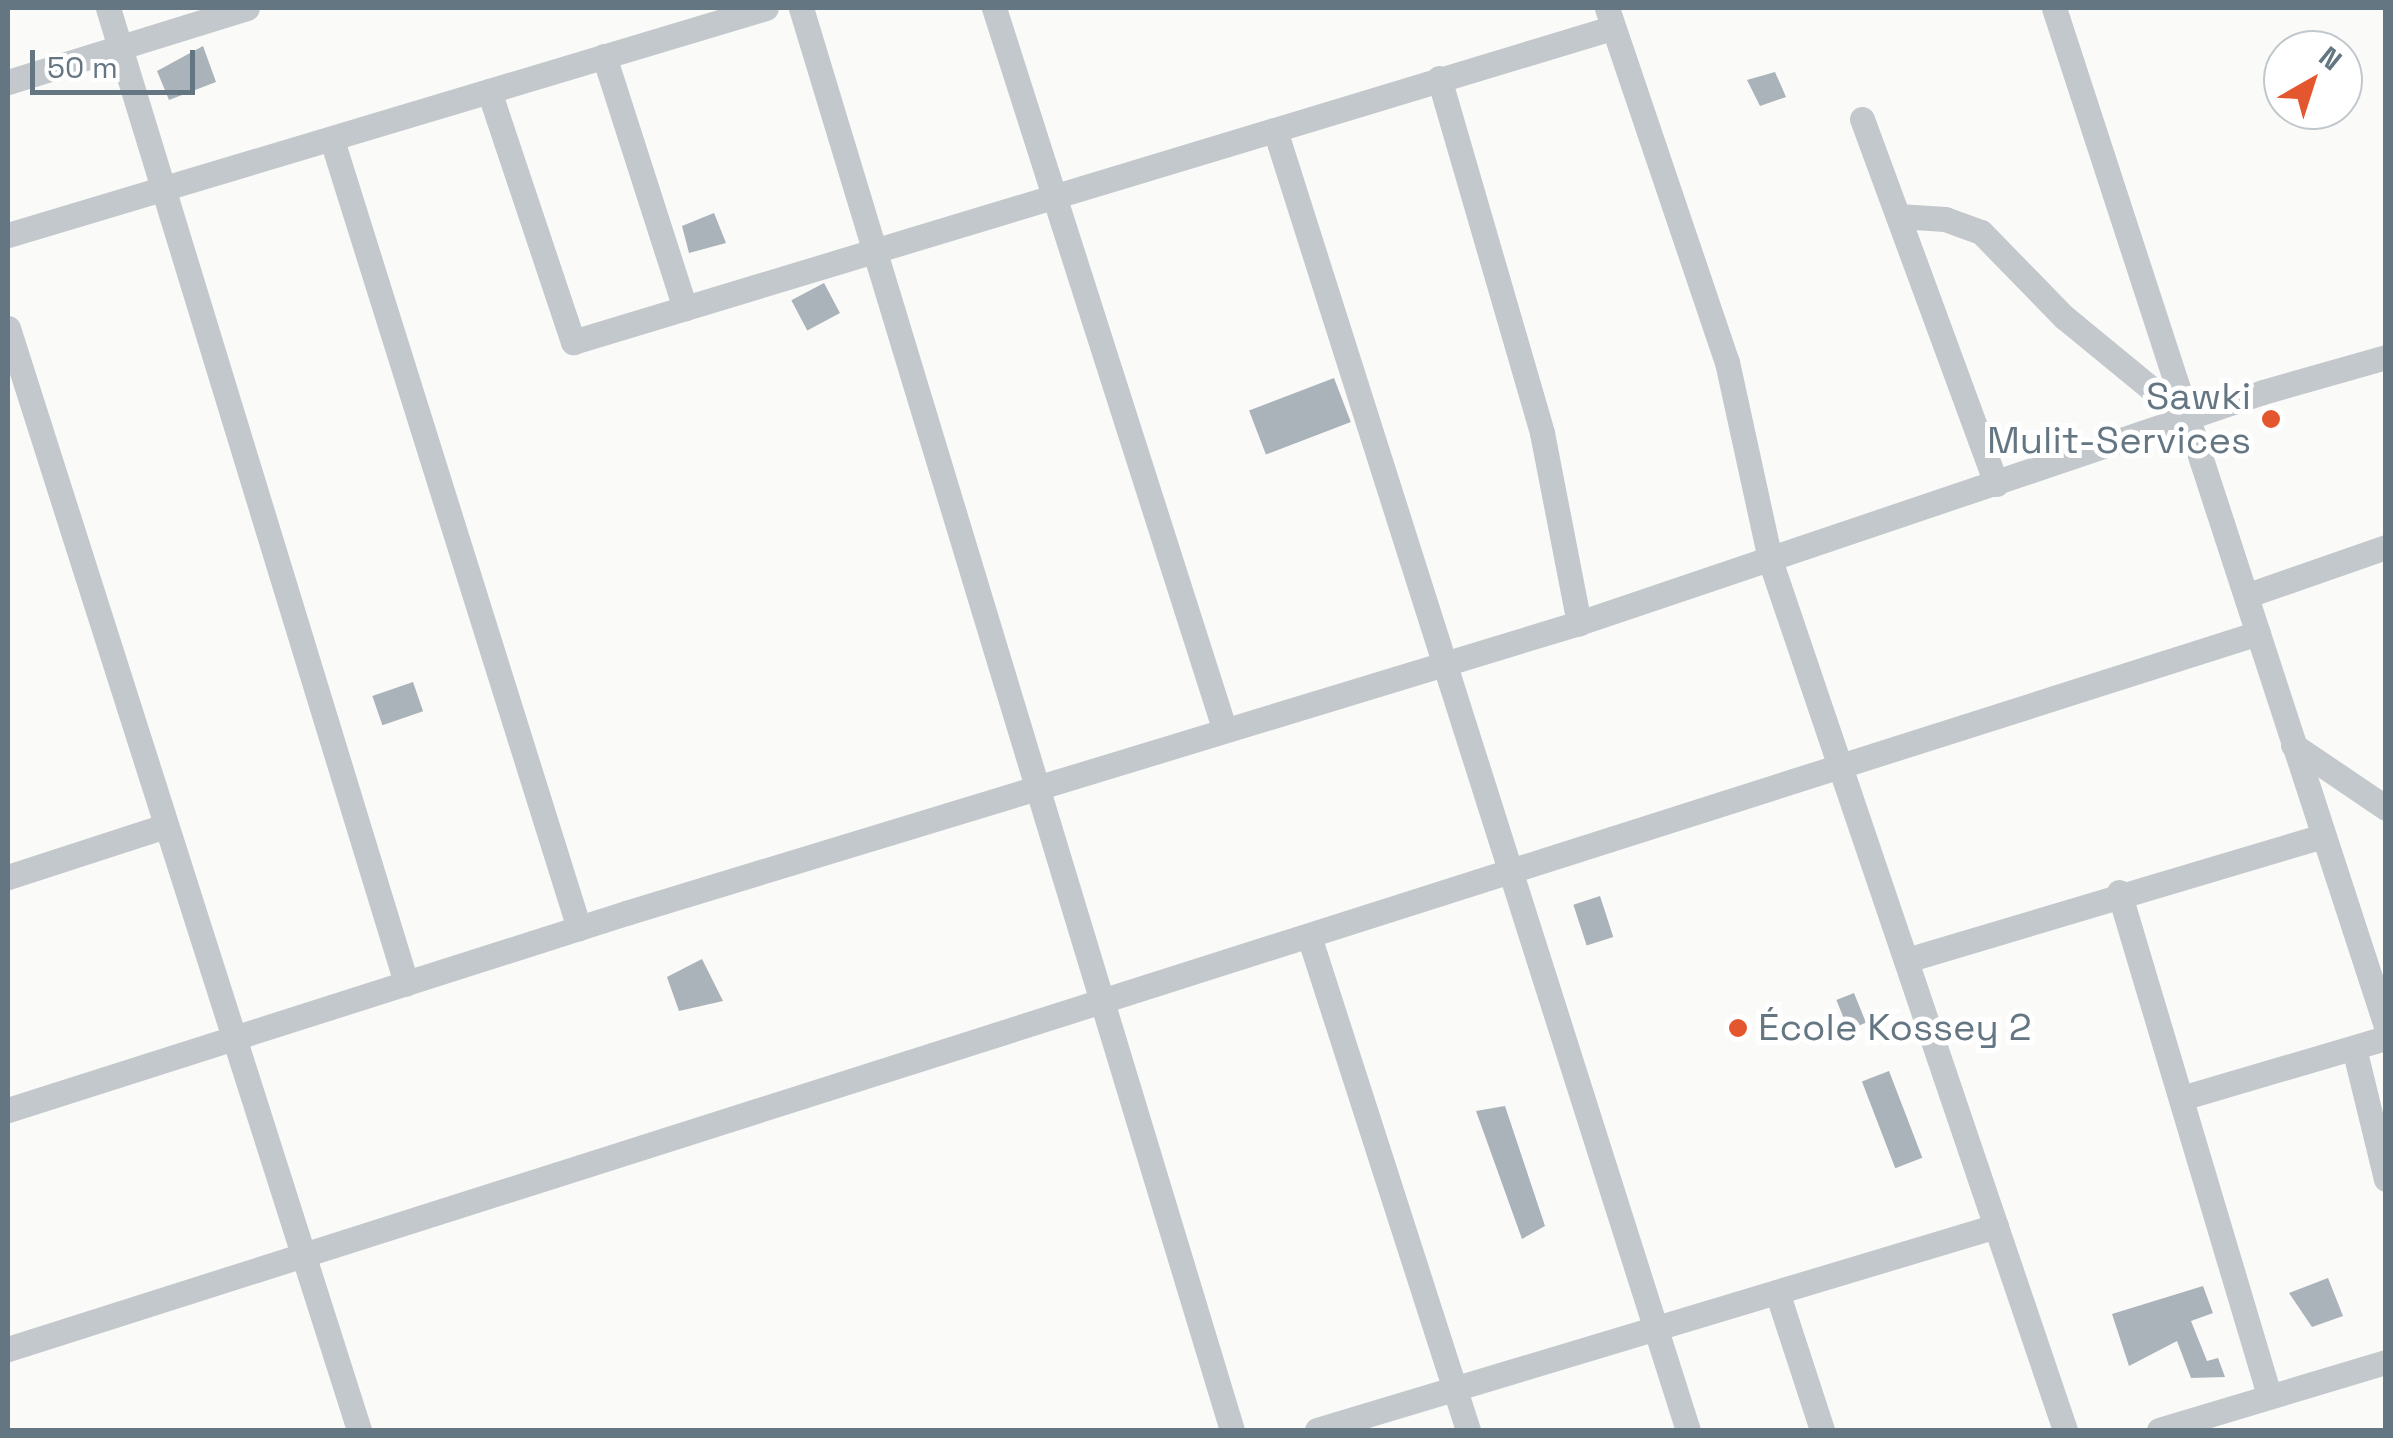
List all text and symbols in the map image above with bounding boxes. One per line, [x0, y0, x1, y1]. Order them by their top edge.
scale bar [35, 30, 200, 92]
north arrow [2263, 30, 2363, 130]
text: N [2312, 38, 2349, 78]
text: 50 m [47, 48, 118, 87]
place label: Sawki Mulit-Services [1987, 374, 2251, 464]
marker: Sawki Mulit-Services [2260, 408, 2282, 430]
place label: École Kossey 2 [1758, 1005, 2032, 1051]
marker: École Kossey 2 [1727, 1017, 1749, 1039]

